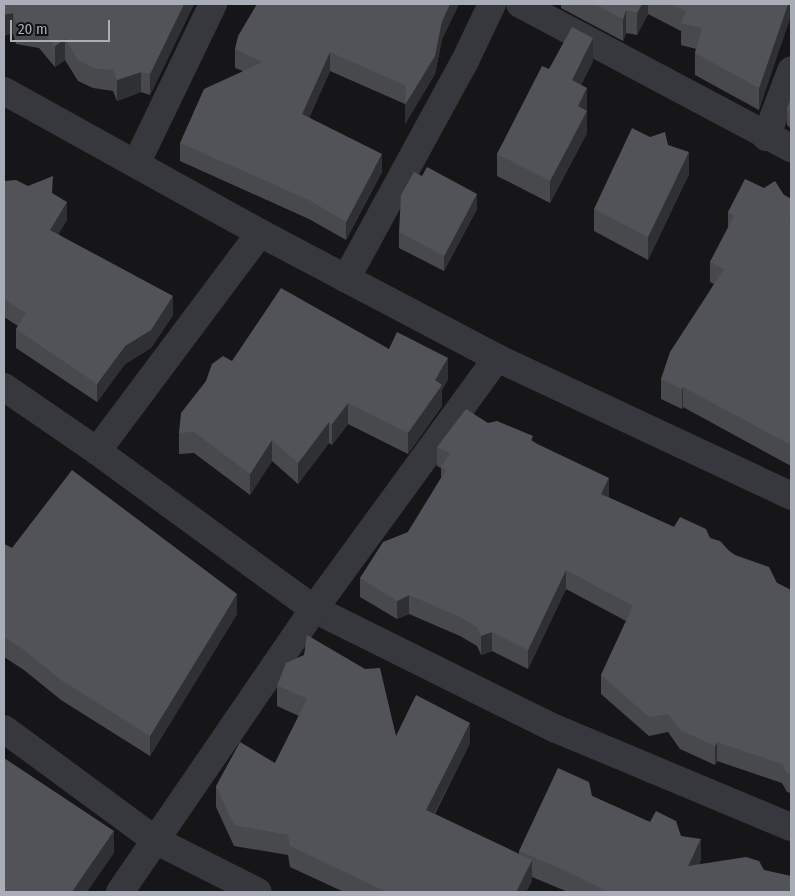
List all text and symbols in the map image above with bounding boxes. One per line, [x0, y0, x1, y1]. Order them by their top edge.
scale bar [12, 10, 112, 42]
text: 20 m [18, 20, 48, 38]

